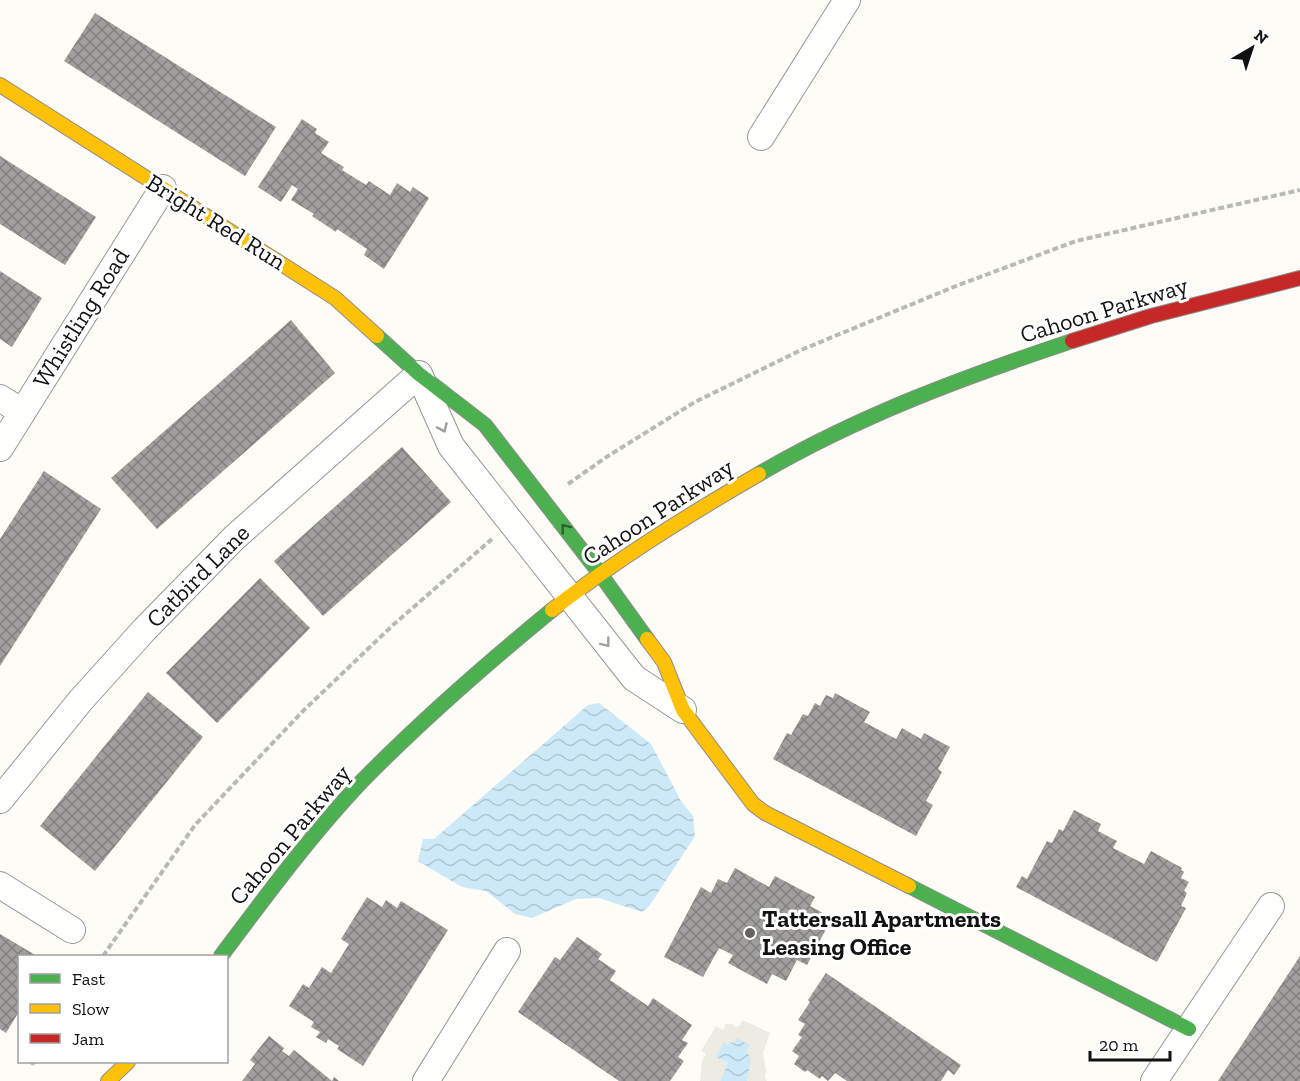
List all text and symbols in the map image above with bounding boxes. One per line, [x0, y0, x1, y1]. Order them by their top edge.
north arrow [1222, 18, 1282, 78]
text: N [1250, 26, 1272, 48]
street label: Bright Red Run [141, 167, 291, 276]
street label: Whistling Road [26, 243, 135, 393]
street label: Cahoon Parkway [1017, 270, 1192, 349]
one-way arrow [435, 422, 447, 433]
street label: Cahoon Parkway [577, 452, 739, 571]
street label: Catbird Lane [140, 518, 255, 633]
one-way arrow [561, 524, 572, 535]
one-way arrow [599, 636, 610, 647]
street label: Cahoon Parkway [223, 758, 357, 911]
place label: Tattersall Apartments Leasing Office [762, 904, 1001, 961]
marker: Tattersall Apartments Leasing Office [743, 926, 757, 940]
legend [18, 955, 228, 1063]
text: Fast [72, 968, 105, 990]
text: Slow [72, 998, 109, 1020]
scale bar [1090, 1024, 1170, 1062]
text: Jam [72, 1028, 104, 1050]
text: 20 m [1099, 1034, 1139, 1056]

